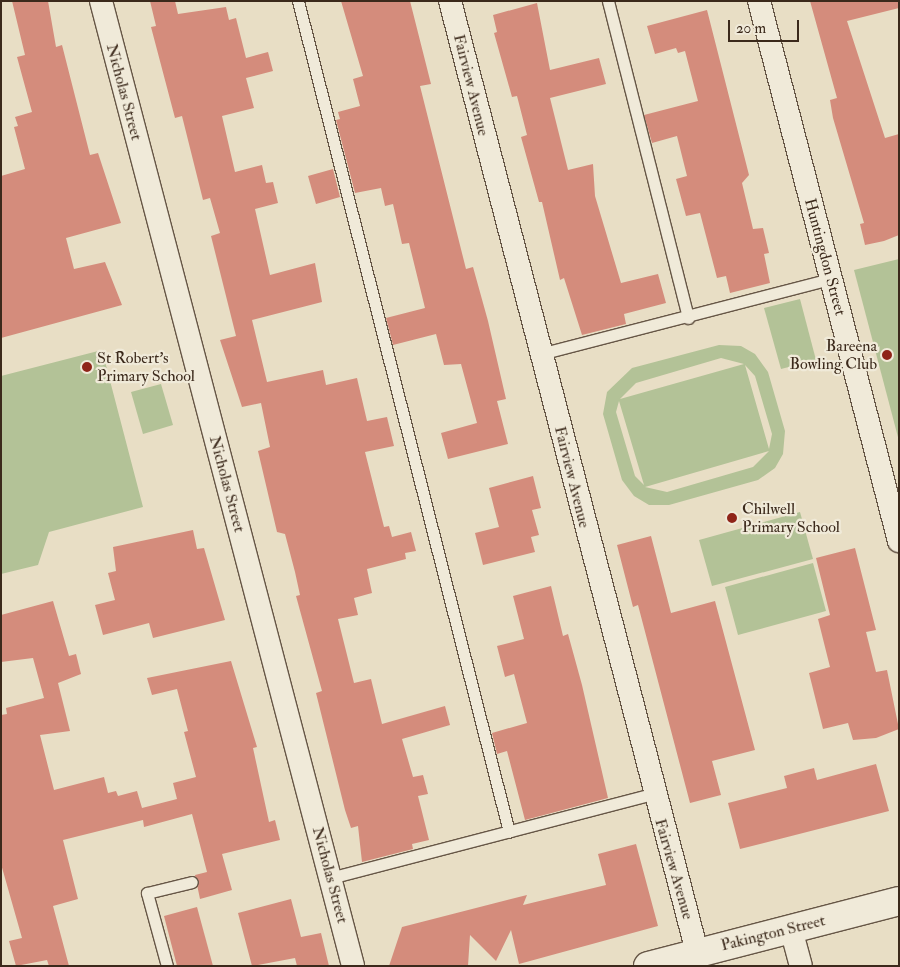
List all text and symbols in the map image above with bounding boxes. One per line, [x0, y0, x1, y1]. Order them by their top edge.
scale bar [730, 10, 801, 42]
text: 20 m [736, 19, 766, 38]
street label: Fairview Avenue [449, 32, 493, 138]
street label: Nicholas Street [102, 42, 146, 142]
street label: Huntingdon Street [800, 196, 850, 318]
place label: Bareena Bowling Club [789, 336, 877, 374]
place label: St Robert's Primary School [97, 348, 195, 386]
marker: Bareena Bowling Club [881, 349, 893, 361]
marker: St Robert's Primary School [81, 361, 93, 373]
street label: Fairview Avenue [550, 424, 594, 530]
street label: Nicholas Street [205, 434, 249, 534]
place label: Chilwell Primary School [742, 499, 840, 537]
marker: Chilwell Primary School [726, 512, 738, 524]
street label: Fairview Avenue [650, 816, 698, 922]
street label: Nicholas Street [308, 825, 352, 925]
street label: Pakington Street [719, 911, 827, 955]

